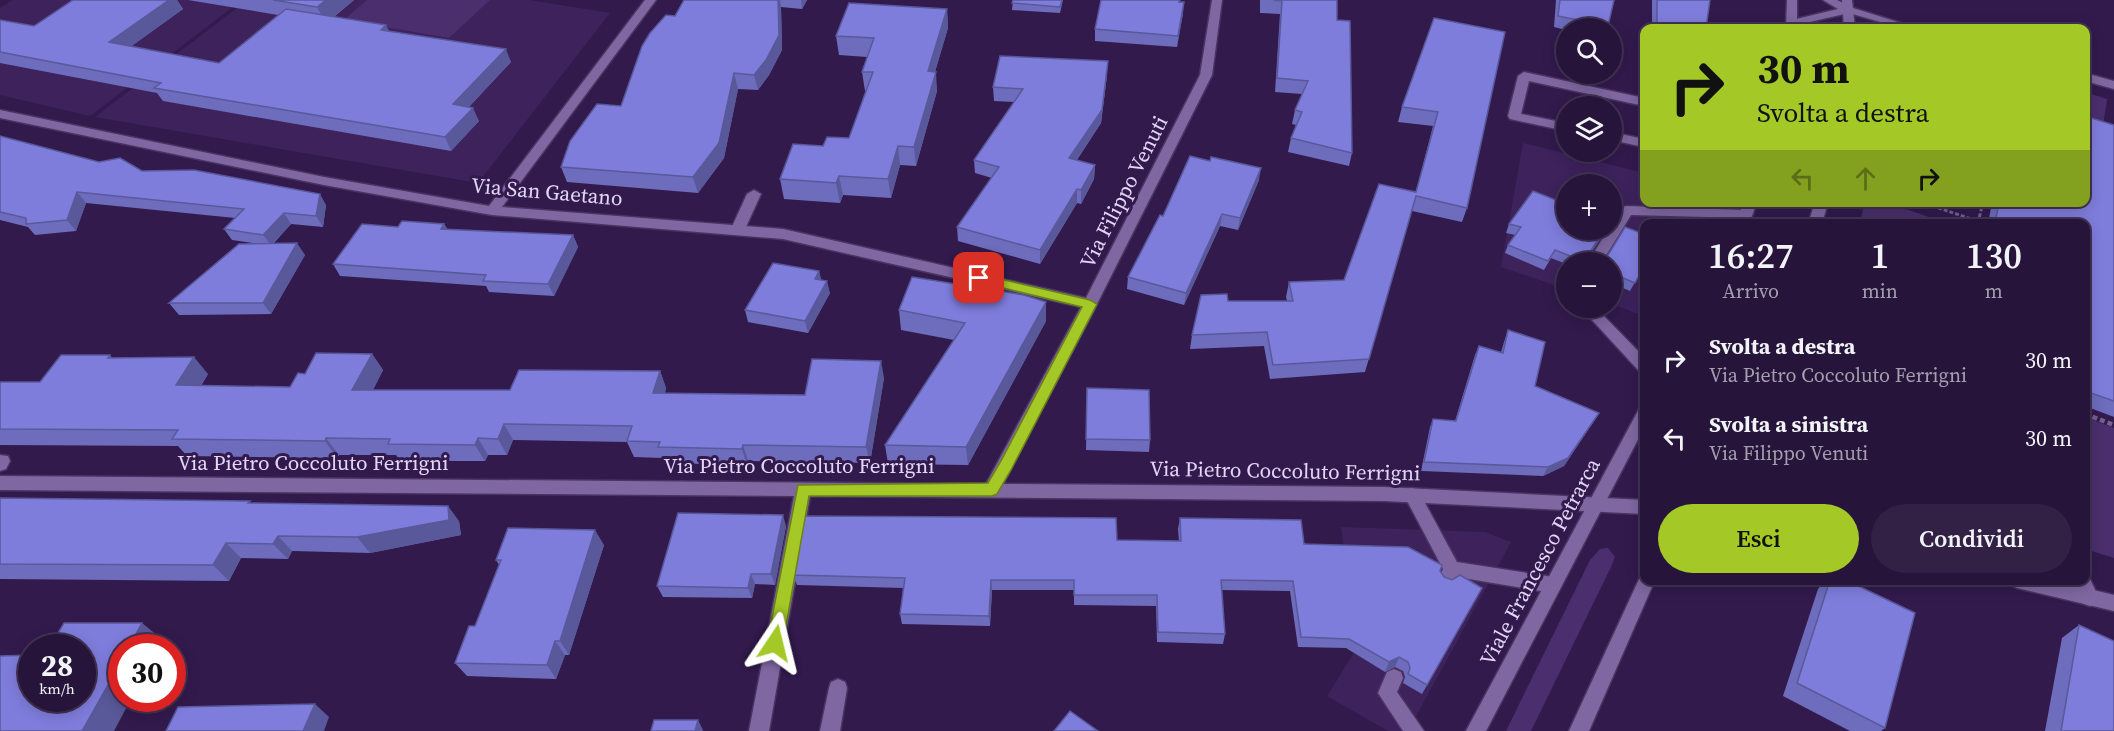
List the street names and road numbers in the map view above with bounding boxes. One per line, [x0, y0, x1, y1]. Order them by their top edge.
street label: Via Filippo Venuti [1073, 111, 1174, 273]
street label: Via San Gaetano [470, 170, 624, 213]
street label: Via Pietro Coccoluto Ferrigni [178, 448, 448, 477]
street label: Via Pietro Coccoluto Ferrigni [664, 451, 934, 480]
street label: Viale Francesco Petrarca [1473, 453, 1607, 671]
street label: Via Pietro Coccoluto Ferrigni [1149, 454, 1421, 487]

